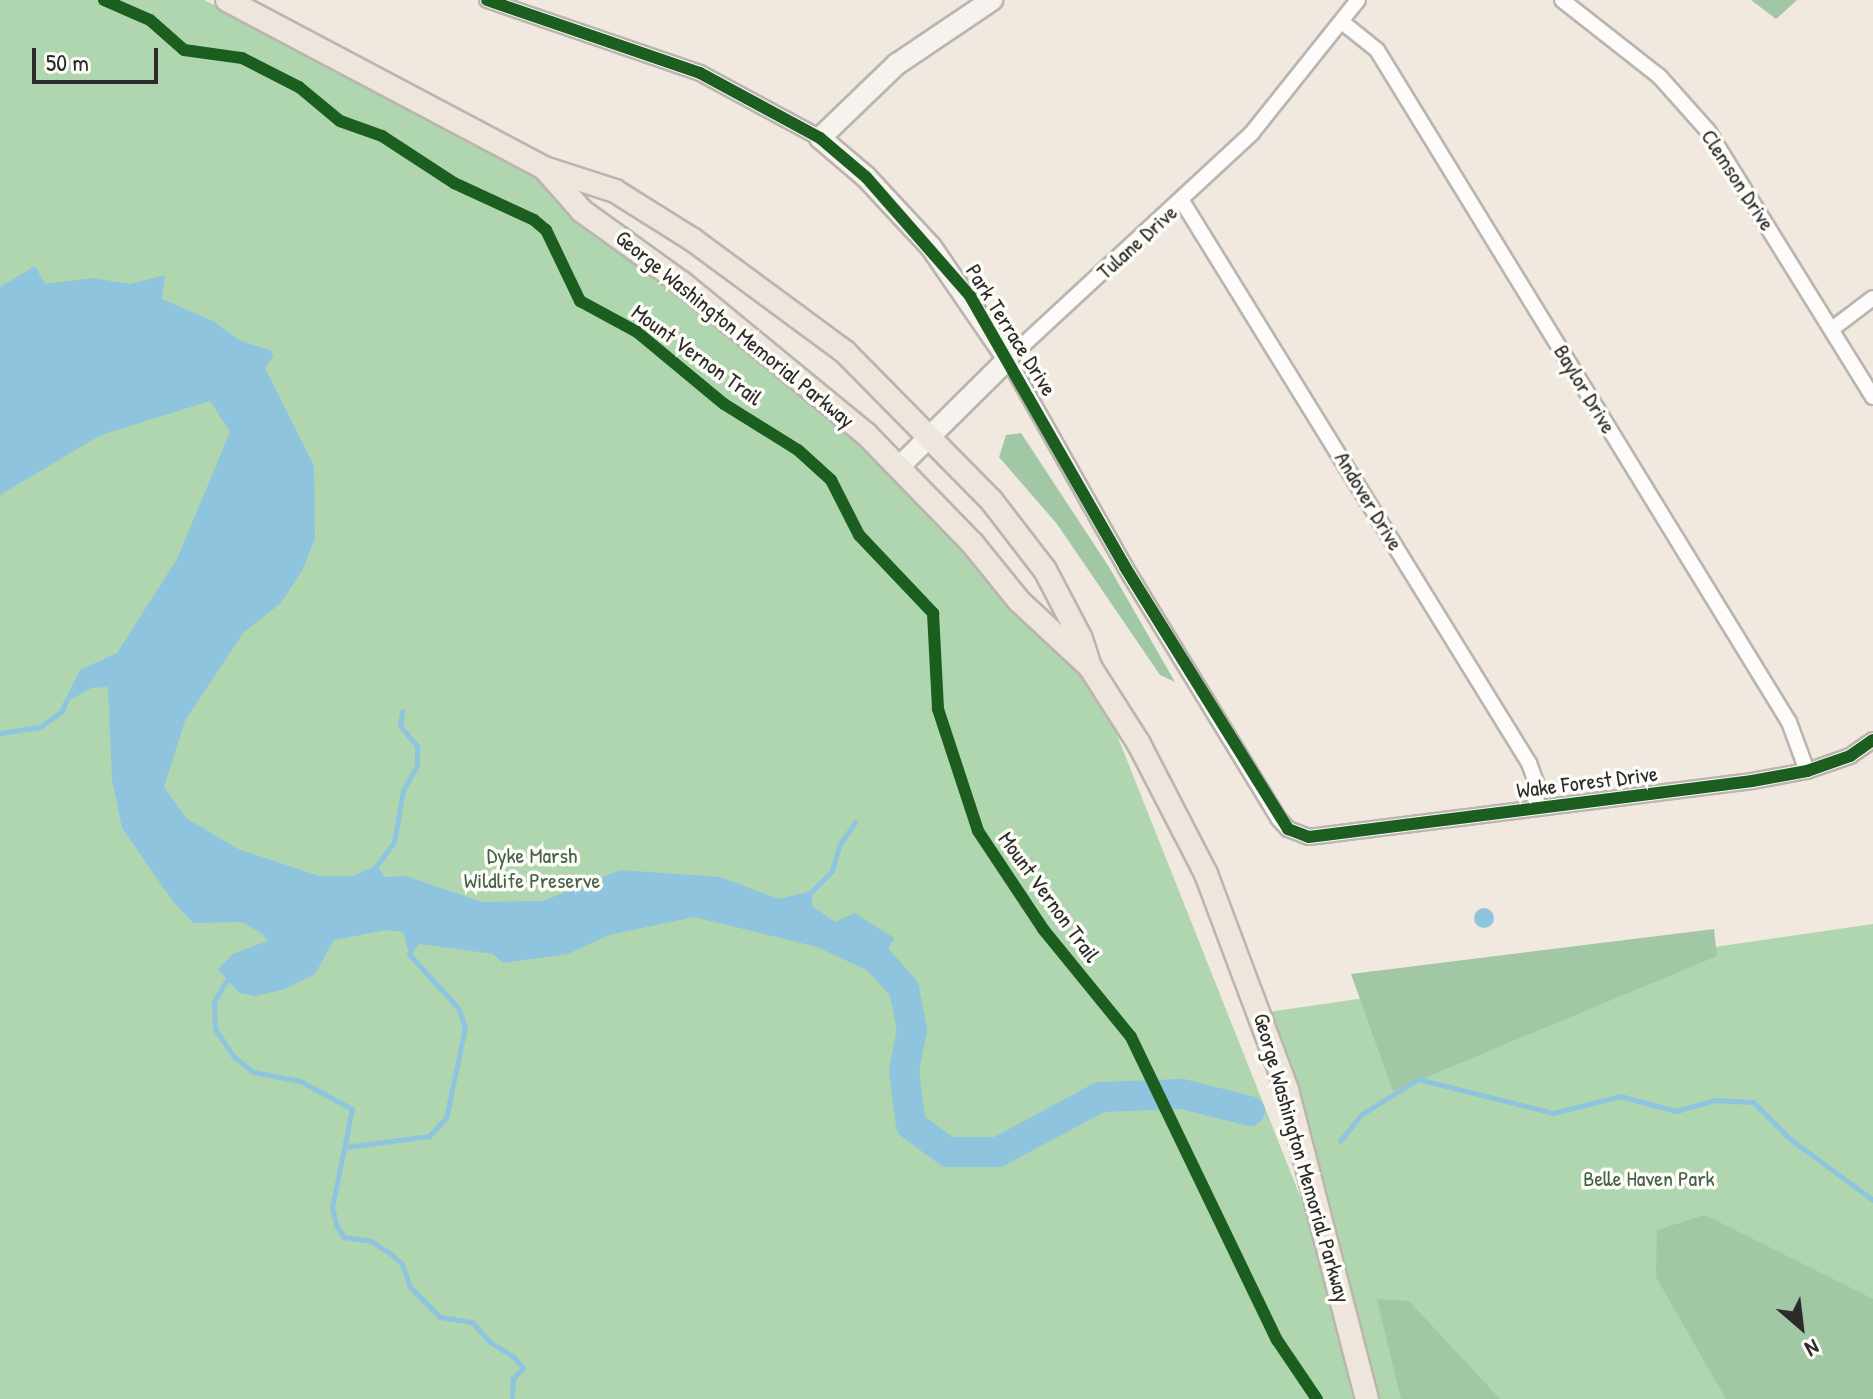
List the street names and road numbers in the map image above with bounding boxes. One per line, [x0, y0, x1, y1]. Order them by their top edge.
street label: Clemson Drive [1696, 124, 1780, 236]
street label: Tulane Drive [1091, 199, 1183, 285]
street label: George Washington Memorial Parkway [610, 224, 860, 434]
street label: Park Terrace Drive [960, 259, 1062, 401]
street label: Mount Vernon Trail [627, 299, 767, 411]
street label: Baylor Drive [1548, 340, 1622, 438]
street label: Andover Drive [1329, 447, 1409, 555]
street label: Wake Forest Drive [1515, 760, 1659, 804]
street label: Mount Vernon Trail [993, 827, 1105, 967]
street label: George Washington Memorial Parkway [1248, 1010, 1356, 1306]

